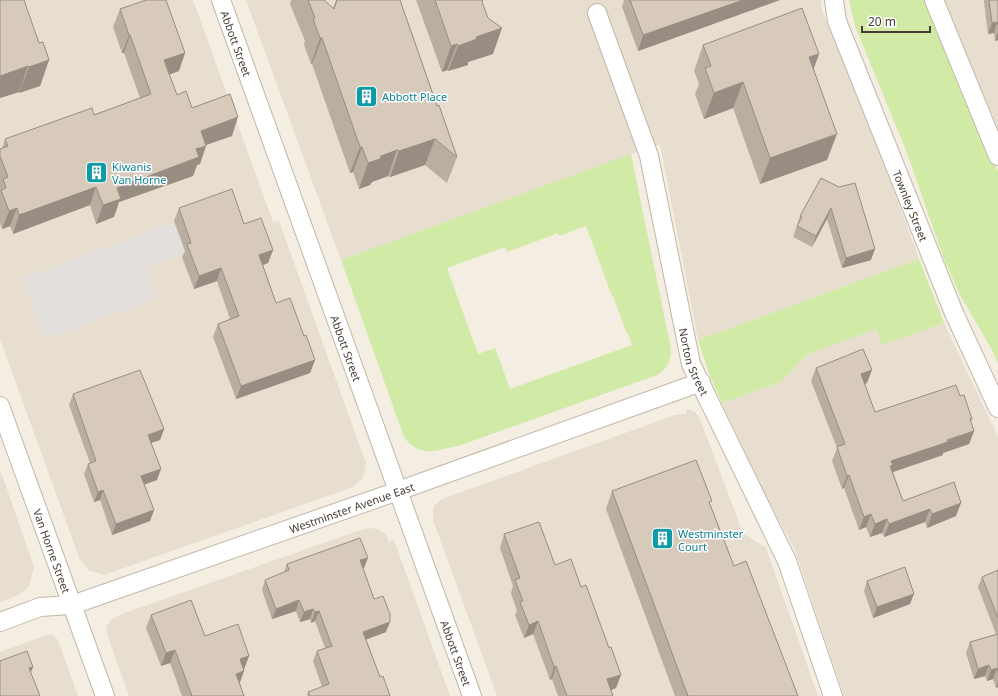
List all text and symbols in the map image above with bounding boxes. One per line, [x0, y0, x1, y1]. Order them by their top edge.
street label: Abbott Street [218, 8, 255, 78]
scale bar [862, 8, 930, 34]
text: 20 m [868, 13, 896, 30]
building icon: Abbott Place [353, 83, 379, 109]
place label: Abbott Place [382, 89, 447, 104]
building icon: Kiwanis Van Horne [83, 159, 109, 185]
place label: Kiwanis Van Horne [112, 159, 167, 187]
street label: Townley Street [890, 168, 932, 243]
street label: Abbott Street [328, 313, 365, 383]
street label: Norton Street [676, 327, 713, 398]
street label: Westminster Avenue East [287, 478, 416, 536]
street label: Van Horne Street [30, 507, 75, 595]
building icon: Westminster Court [650, 526, 676, 552]
place label: Westminster Court [678, 526, 744, 554]
street label: Abbott Street [438, 618, 475, 688]

